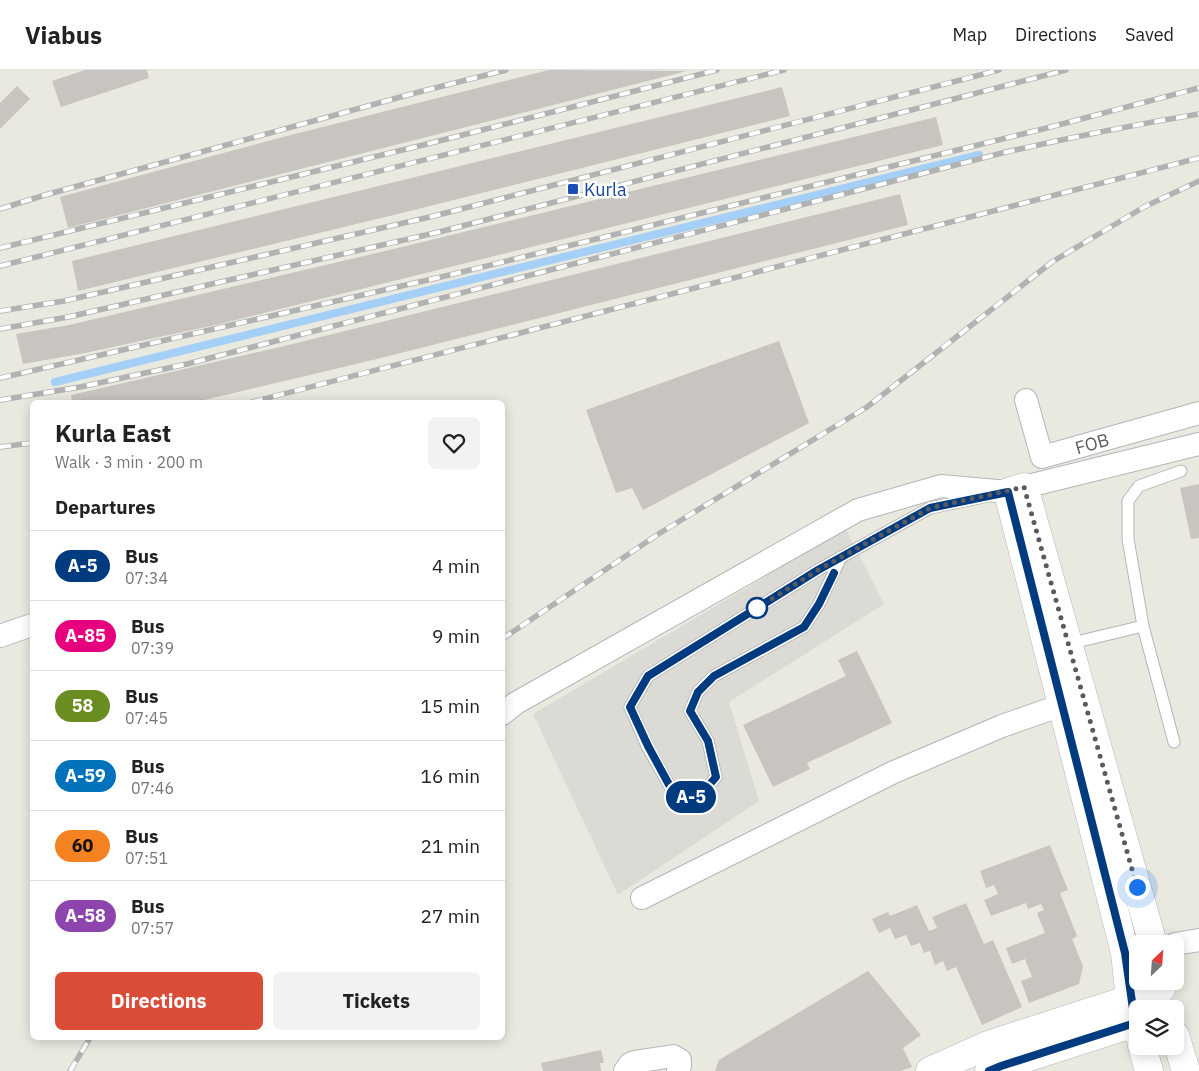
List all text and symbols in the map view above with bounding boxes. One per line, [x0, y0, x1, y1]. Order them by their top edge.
text: Viabus [25, 19, 102, 51]
text: Map [952, 23, 987, 46]
text: Directions [1015, 23, 1097, 46]
text: Saved [1125, 23, 1174, 46]
place label: Kurla [584, 178, 627, 201]
marker: Kurla [566, 182, 580, 196]
text: Kurla East [55, 417, 171, 449]
button: heart [428, 417, 480, 469]
street label: FOB [1072, 427, 1111, 459]
text: Walk · 3 min · 200 m [55, 452, 203, 472]
text: Departures [55, 495, 155, 519]
text: Bus [125, 544, 159, 568]
text: A-5 [67, 554, 98, 577]
text: 4 min [432, 554, 480, 578]
text: 07:34 [125, 568, 168, 588]
unlabelled marker [746, 597, 768, 619]
text: Bus [131, 614, 165, 638]
text: A-85 [65, 624, 106, 647]
text: 9 min [432, 624, 480, 648]
text: 07:39 [131, 638, 174, 658]
text: Bus [125, 684, 159, 708]
text: 58 [72, 694, 93, 717]
text: 15 min [421, 694, 480, 718]
text: 07:45 [125, 708, 168, 728]
text: Bus [131, 754, 165, 778]
text: A-59 [65, 764, 106, 787]
text: 16 min [421, 764, 480, 788]
text: 07:46 [131, 778, 174, 798]
line badge: A-5 [662, 781, 720, 813]
text: A-5 [676, 785, 706, 808]
text: Bus [125, 824, 159, 848]
text: 60 [72, 834, 93, 857]
text: 21 min [421, 834, 480, 858]
text: 07:51 [125, 848, 168, 868]
your location [1125, 875, 1150, 900]
text: Bus [131, 894, 165, 918]
text: A-58 [65, 904, 106, 927]
text: 27 min [421, 904, 480, 928]
text: 07:57 [131, 918, 174, 938]
north arrow [1129, 935, 1184, 990]
map controls [1129, 935, 1184, 1055]
button: Directions [55, 972, 263, 1030]
button: Tickets [273, 972, 480, 1030]
button: layers [1129, 1000, 1184, 1055]

